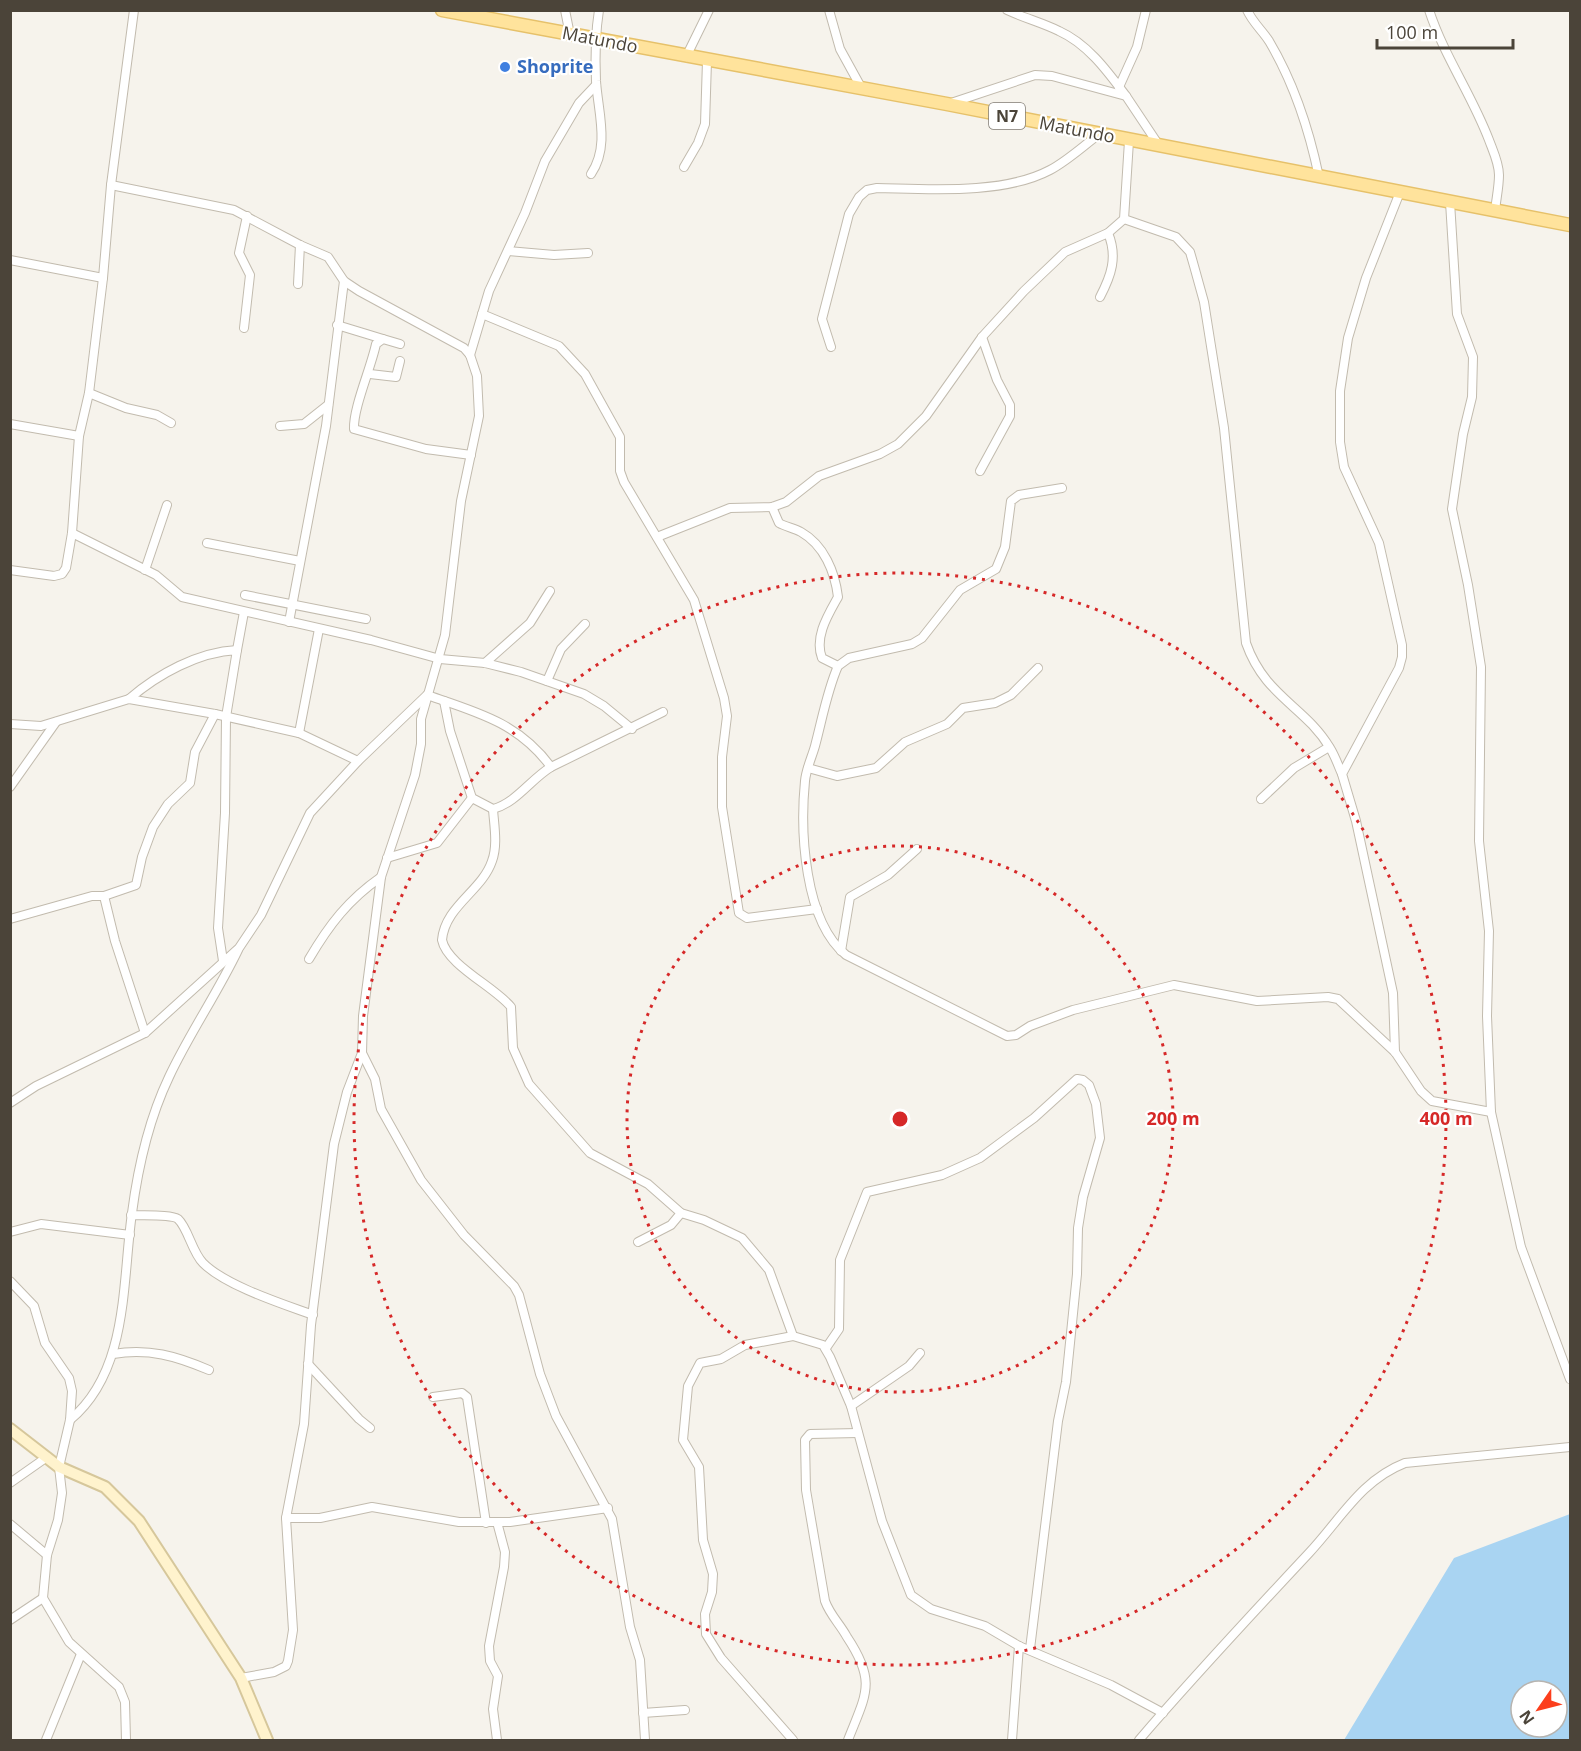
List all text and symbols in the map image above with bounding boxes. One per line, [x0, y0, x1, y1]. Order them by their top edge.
scale bar [1377, 12, 1514, 50]
street label: Matundo [560, 20, 640, 58]
text: 100 m [1386, 20, 1438, 44]
place label: Shoprite [517, 54, 593, 78]
marker: Shoprite [498, 60, 512, 74]
road number: N7 [989, 103, 1025, 129]
street label: Matundo [1037, 110, 1117, 148]
text: 200 m [1146, 1106, 1200, 1130]
text: 400 m [1419, 1106, 1473, 1130]
centre of rings [890, 1109, 910, 1129]
north arrow [1509, 1679, 1569, 1739]
text: N [1514, 1706, 1539, 1729]

